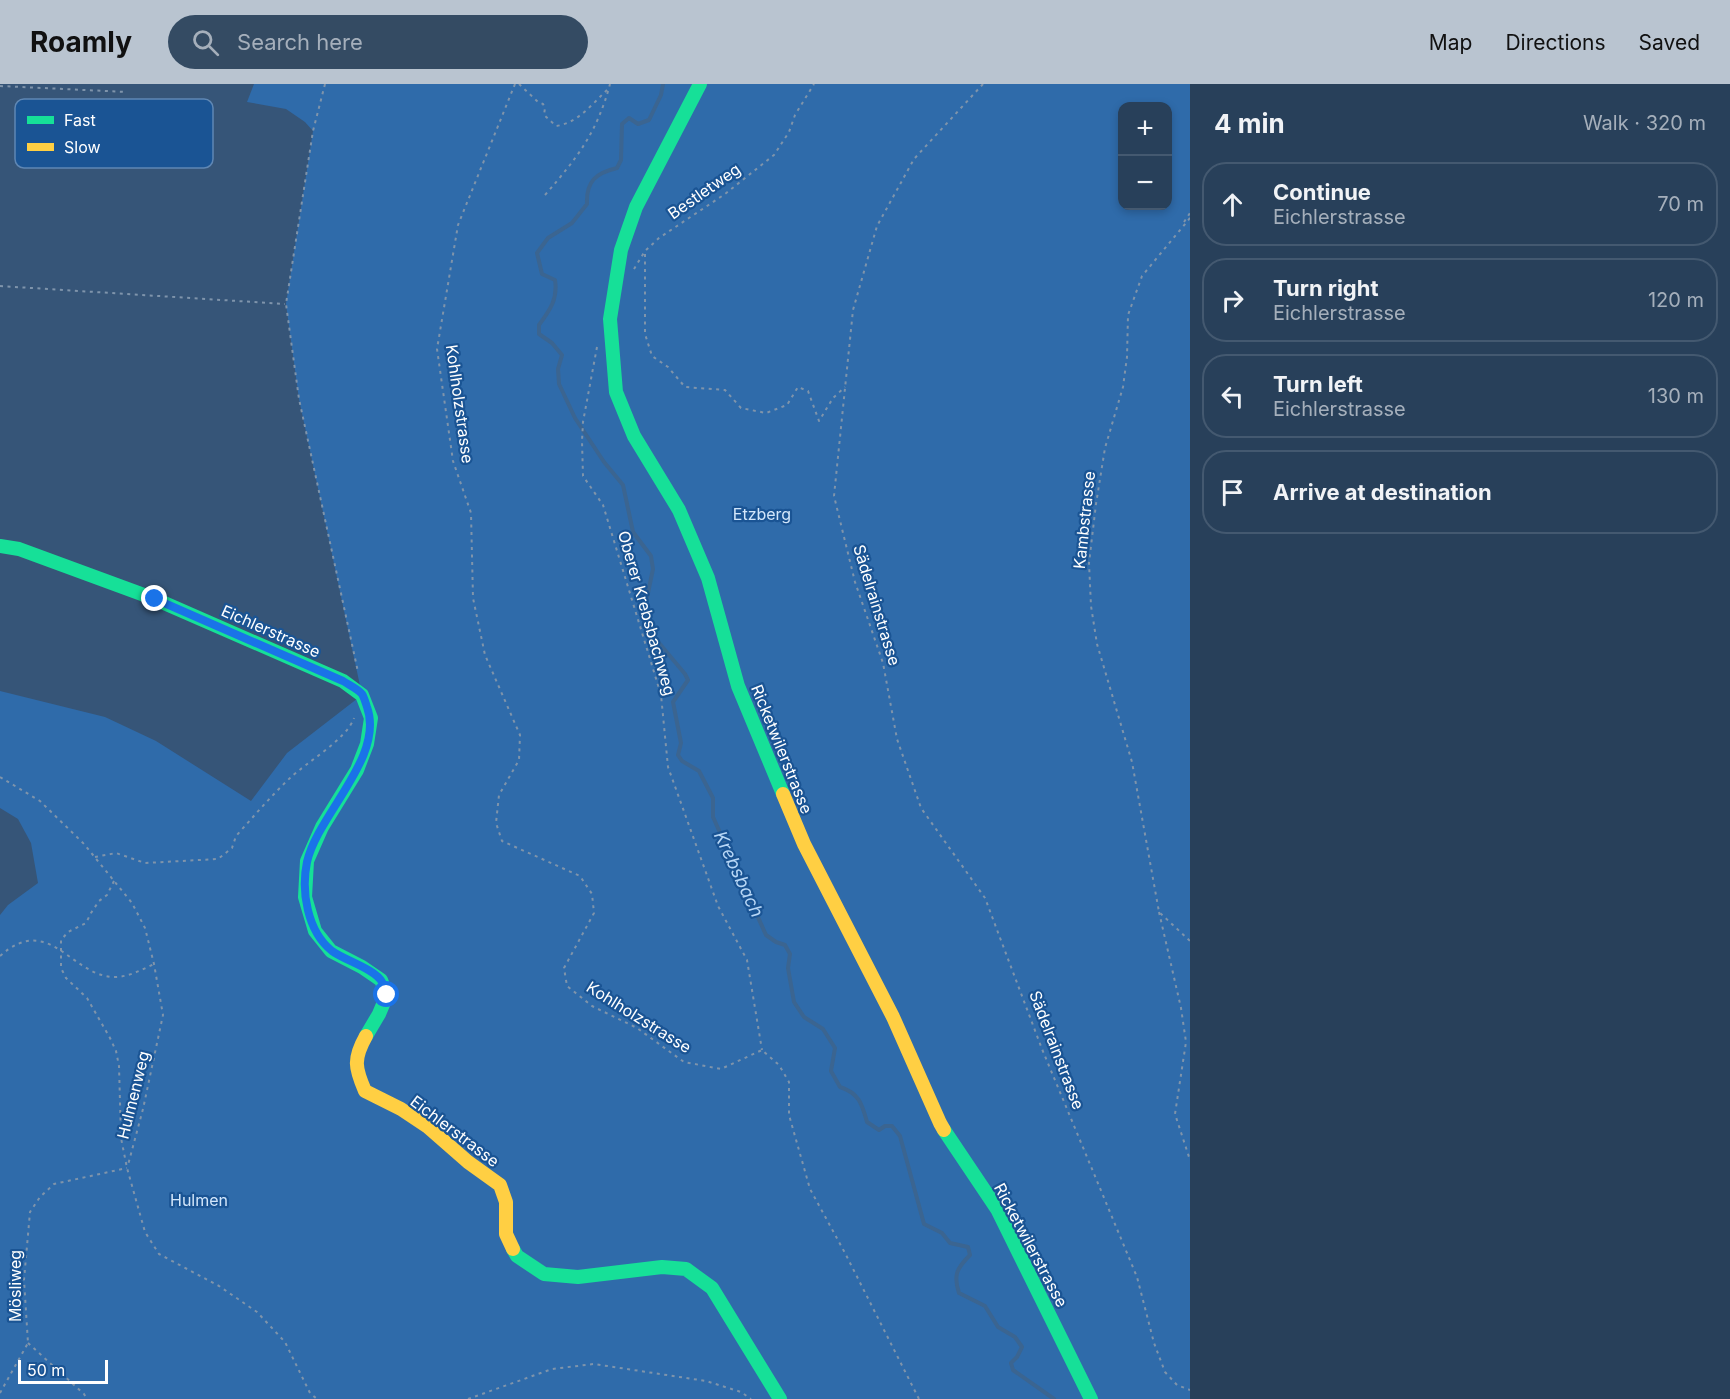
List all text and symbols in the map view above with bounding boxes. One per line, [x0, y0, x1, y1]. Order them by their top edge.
search box [168, 15, 588, 69]
text: Roamly [30, 25, 132, 59]
icon: search [189, 26, 222, 59]
text: Search here [237, 29, 363, 55]
text: Map [1429, 30, 1472, 55]
text: Directions [1505, 30, 1606, 55]
text: Saved [1639, 30, 1700, 55]
legend [15, 99, 213, 168]
map controls [1118, 102, 1172, 210]
button: + [1118, 102, 1172, 156]
text: 4 min [1214, 108, 1285, 139]
text: Fast [64, 110, 96, 130]
text: Walk · 320 m [1583, 111, 1706, 135]
text: Slow [64, 137, 101, 157]
button: − [1118, 156, 1172, 210]
street label: Bestletweg [664, 159, 744, 223]
text: Continue [1273, 179, 1371, 205]
icon: ahead [1216, 188, 1249, 221]
text: 70 m [1657, 192, 1704, 216]
text: Eichlerstrasse [1273, 205, 1406, 229]
text: Turn right [1273, 275, 1379, 301]
icon: right [1216, 284, 1249, 317]
text: 120 m [1648, 288, 1704, 312]
text: Eichlerstrasse [1273, 301, 1406, 325]
street label: Kohlholzstrasse [442, 343, 478, 465]
text: Turn left [1273, 371, 1363, 397]
icon: left [1216, 380, 1249, 413]
text: 130 m [1648, 384, 1704, 408]
text: Eichlerstrasse [1273, 397, 1406, 421]
street label: Kambstrasse [1069, 470, 1099, 570]
icon: arrive [1216, 476, 1249, 509]
text: Arrive at destination [1273, 479, 1492, 505]
park label: Etzberg [733, 504, 791, 524]
street label: Oberer Krebsbachweg [614, 528, 680, 698]
street label: Sädelrainstrasse [849, 542, 905, 668]
route end [141, 585, 167, 611]
street label: Eichlerstrasse [218, 600, 324, 662]
street label: Ricketwilerstrasse [747, 681, 817, 817]
water label: Krebsbach [710, 828, 768, 920]
street label: Kohlholzstrasse [583, 977, 695, 1057]
route start [373, 981, 399, 1007]
street label: Sädelrainstrasse [1025, 988, 1089, 1112]
street label: Hulmenweg [112, 1049, 154, 1141]
street label: Eichlerstrasse [407, 1091, 503, 1171]
street label: Ricketwilerstrasse [990, 1180, 1072, 1310]
park label: Hulmen [170, 1190, 228, 1210]
street label: Mösliweg [5, 1250, 25, 1322]
scale bar [18, 1357, 108, 1384]
text: 50 m [27, 1360, 65, 1380]

